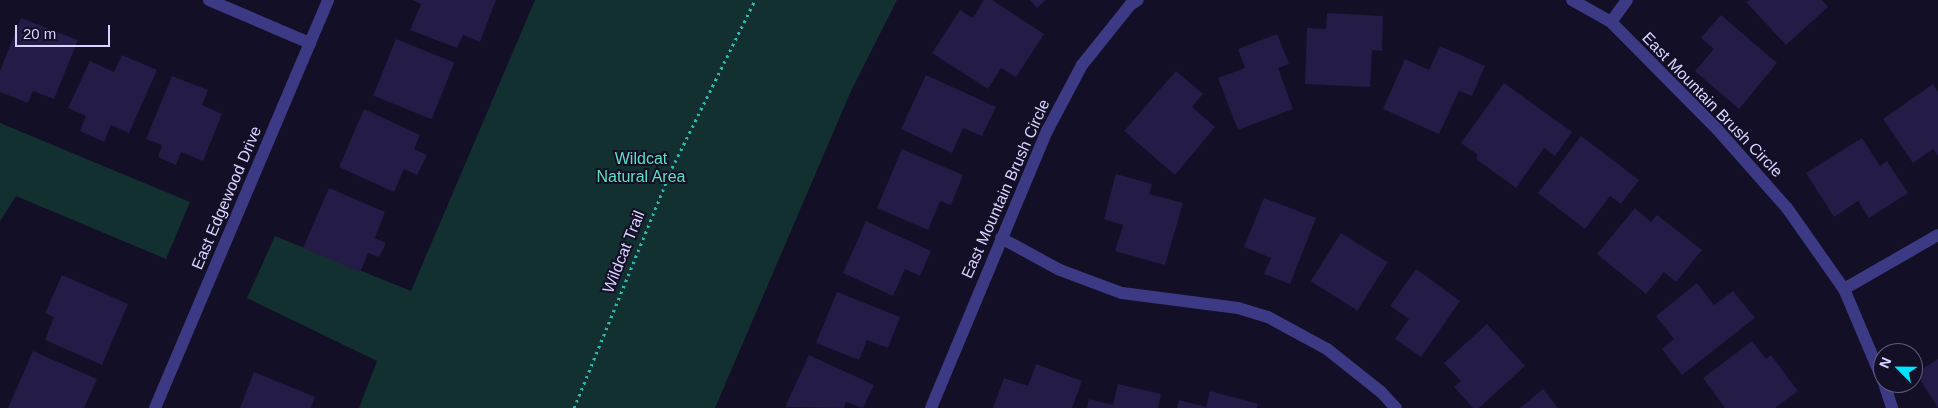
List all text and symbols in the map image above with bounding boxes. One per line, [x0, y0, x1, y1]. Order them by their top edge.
scale bar [18, 15, 112, 47]
text: 20 m [23, 25, 56, 42]
street label: East Mountain Brush Circle [1638, 29, 1786, 181]
street label: East Mountain Brush Circle [958, 97, 1054, 281]
street label: East Edgewood Drive [188, 123, 266, 273]
park label: Wildcat Natural Area [596, 149, 686, 187]
street label: Wildcat Trail [599, 208, 649, 296]
north arrow [1873, 343, 1923, 393]
text: N [1876, 355, 1894, 370]

